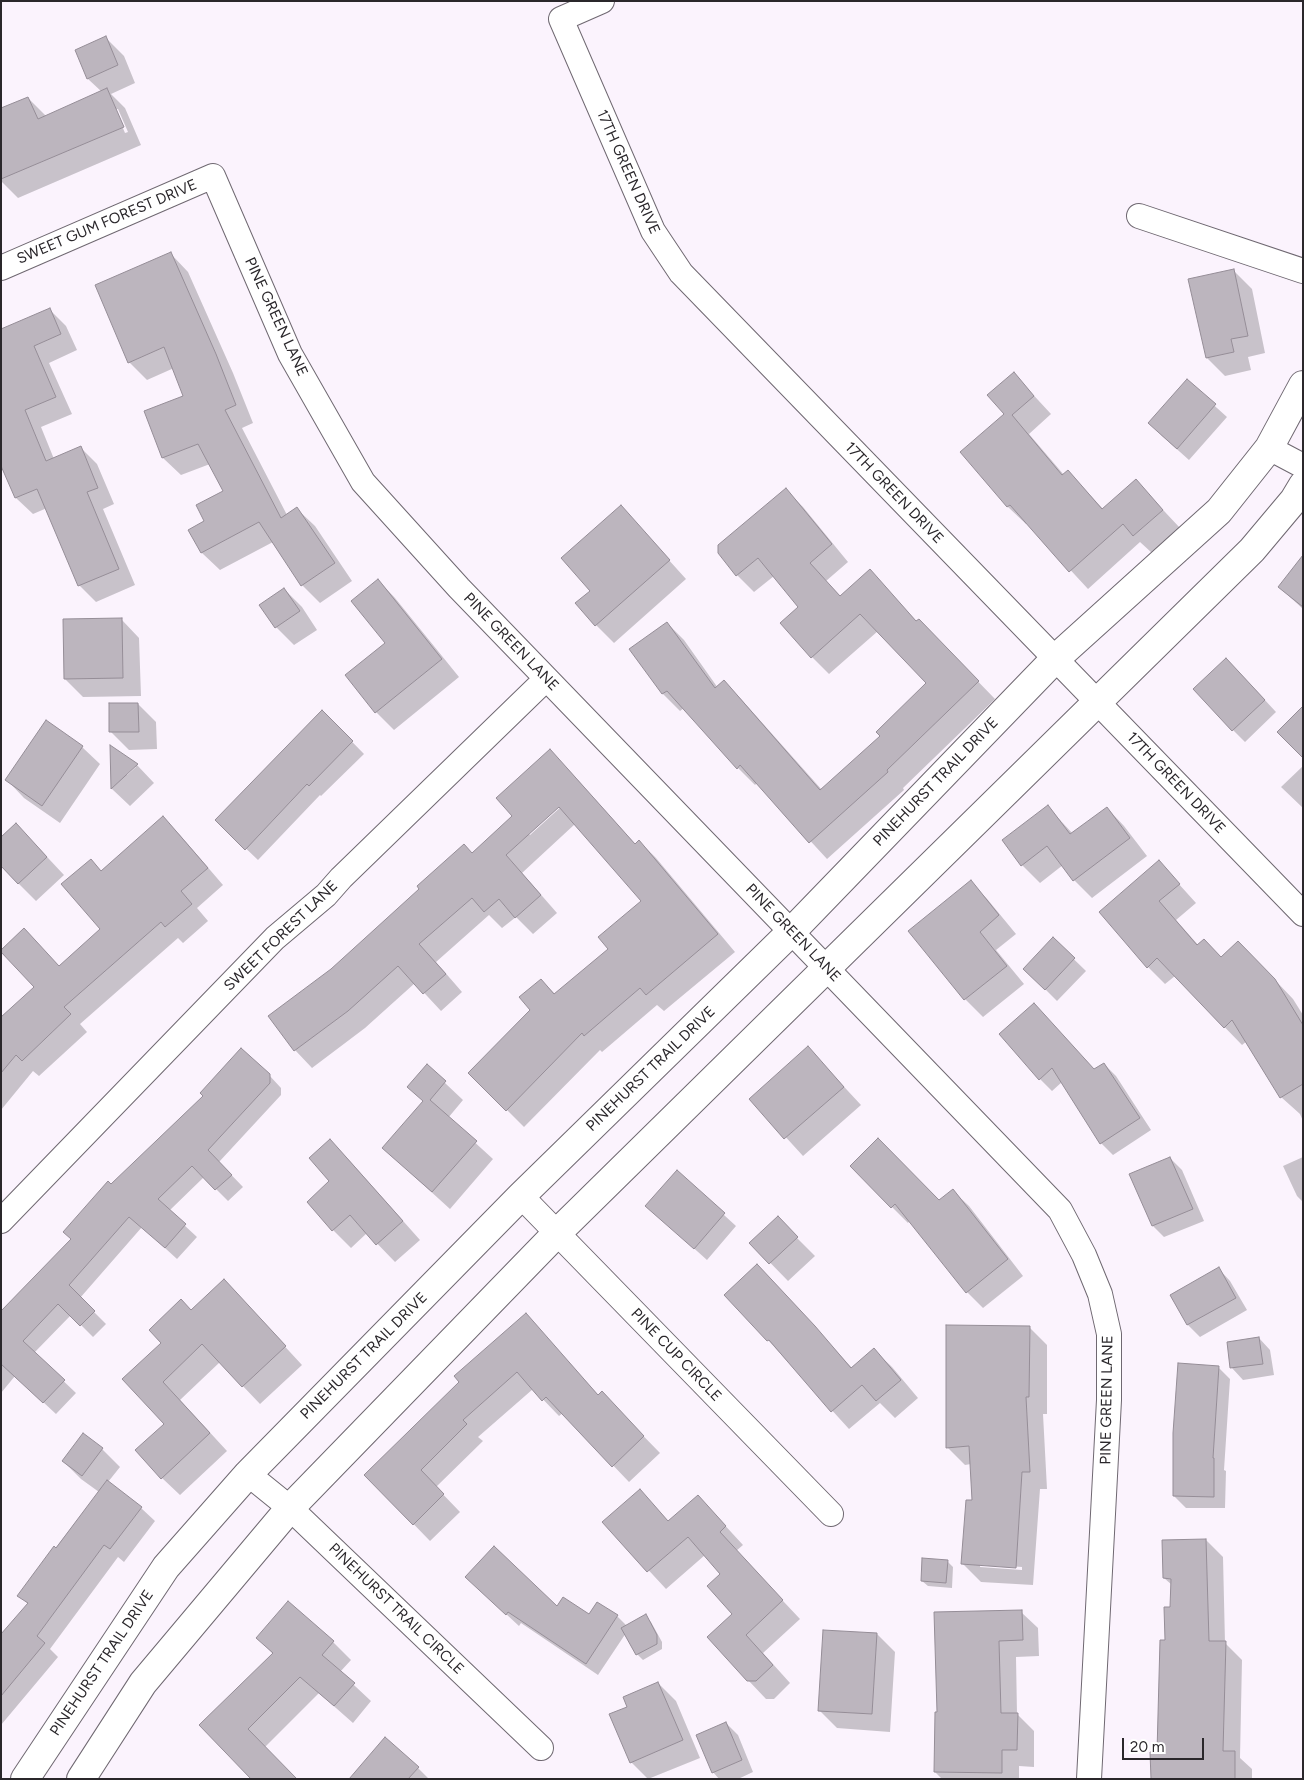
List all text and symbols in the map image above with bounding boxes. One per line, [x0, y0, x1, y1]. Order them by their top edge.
street label: 17TH GREEN DRIVE [592, 107, 664, 237]
street label: SWEET GUM FOREST DRIVE [14, 176, 200, 268]
street label: PINE GREEN LANE [241, 255, 311, 379]
street label: 17TH GREEN DRIVE [841, 438, 947, 548]
street label: PINE GREEN LANE [460, 589, 562, 695]
street label: PINEHURST TRAIL DRIVE [870, 714, 1002, 850]
street label: 17TH GREEN DRIVE [1123, 728, 1229, 838]
street label: SWEET FOREST LANE [220, 877, 342, 995]
street label: PINE GREEN LANE [742, 880, 844, 986]
street label: PINEHURST TRAIL DRIVE [583, 1003, 719, 1135]
street label: PINEHURST TRAIL DRIVE [297, 1289, 431, 1423]
street label: PINE CUP CIRCLE [627, 1305, 725, 1405]
street label: PINE GREEN LANE [1097, 1335, 1117, 1465]
street label: PINEHURST TRAIL CIRCLE [325, 1540, 467, 1678]
street label: PINEHURST TRAIL DRIVE [46, 1587, 158, 1739]
scale bar [1124, 1728, 1206, 1760]
text: 20 m [1130, 1738, 1164, 1756]

